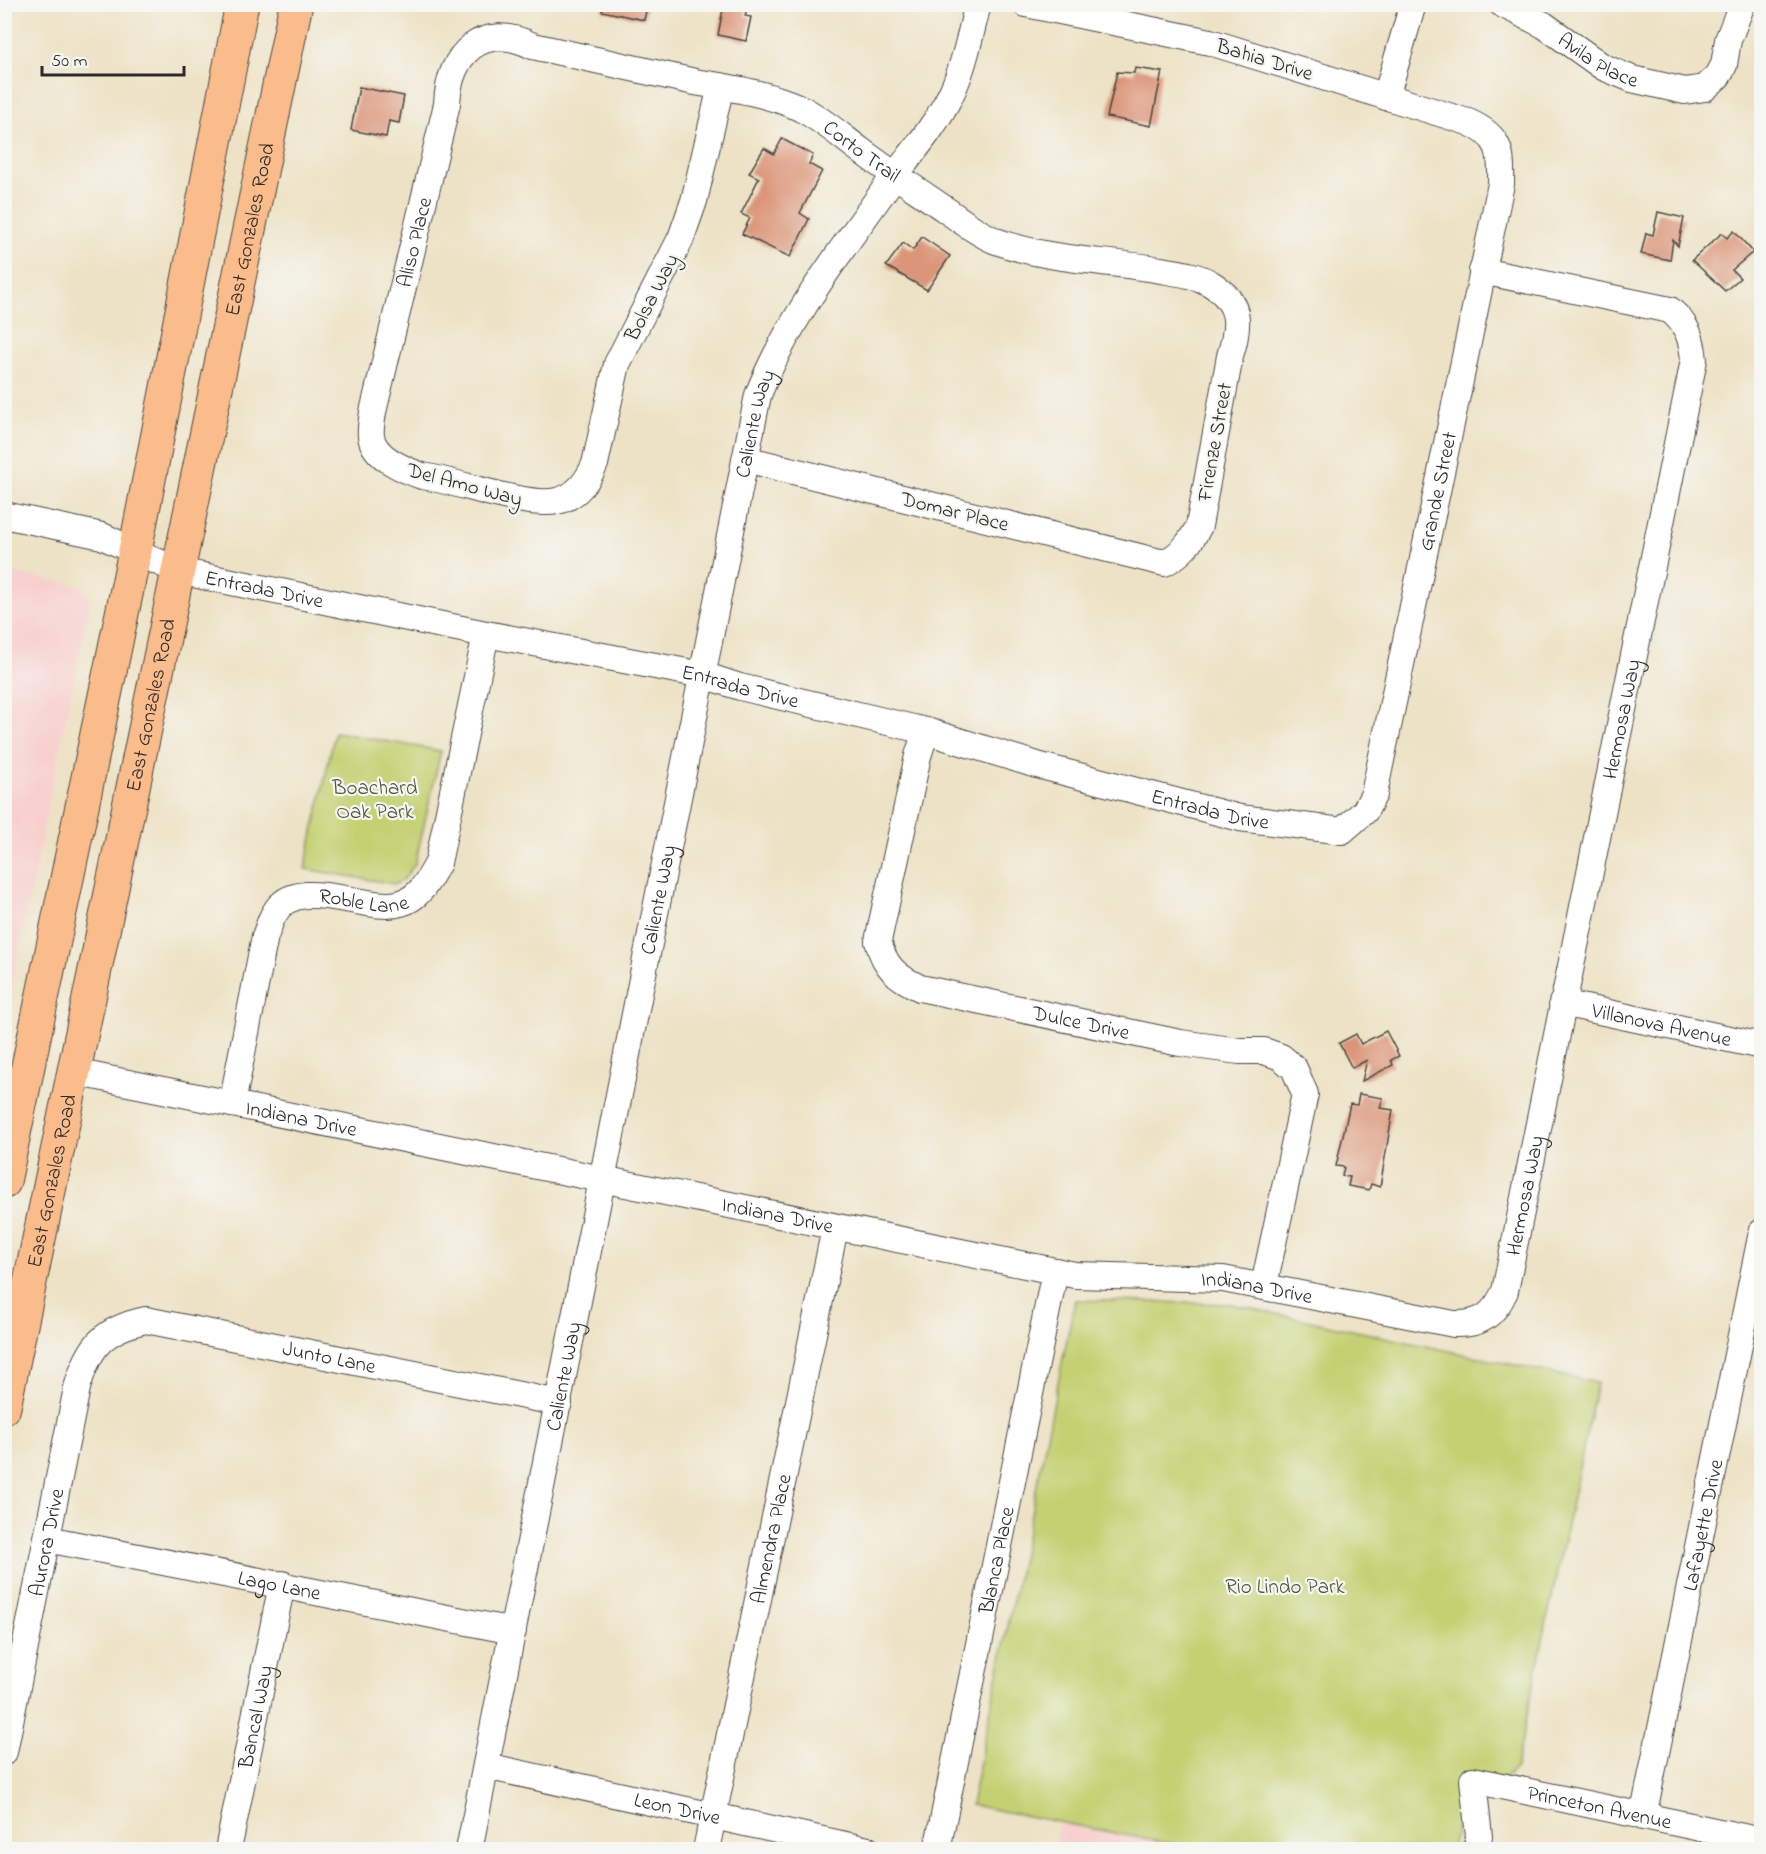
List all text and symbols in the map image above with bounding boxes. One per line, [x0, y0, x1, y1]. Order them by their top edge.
street label: Avila Place [1551, 26, 1641, 97]
street label: Bahia Drive [1211, 32, 1317, 90]
scale bar [42, 39, 184, 77]
text: 50 m [51, 49, 88, 75]
street label: Corto Trail [816, 114, 906, 191]
street label: East Gonzales Road [218, 140, 284, 319]
street label: Aliso Place [391, 194, 441, 290]
street label: Bolsa Way [618, 249, 689, 349]
street label: Caliente Way [729, 365, 786, 481]
street label: Firenze Street [1191, 381, 1241, 505]
street label: Grande Street [1412, 429, 1466, 554]
street label: Del Amo Way [402, 456, 525, 518]
street label: Domar Place [896, 485, 1012, 541]
street label: Entrada Drive [202, 564, 326, 617]
street label: East Gonzales Road [119, 616, 185, 795]
street label: Hermosa Way [1596, 657, 1652, 782]
street label: Entrada Drive [679, 658, 802, 718]
park label: Boachard Oak Park [331, 774, 418, 828]
street label: Entrada Drive [1147, 782, 1271, 839]
street label: Caliente Way [634, 843, 687, 957]
street label: Roble Lane [317, 882, 414, 922]
street label: Villanova Avenue [1588, 997, 1734, 1056]
street label: Dulce Drive [1028, 999, 1133, 1049]
street label: East Gonzales Road [20, 1092, 86, 1271]
street label: Indiana Drive [243, 1094, 360, 1146]
street label: Hermosa Way [1500, 1133, 1555, 1258]
street label: Indiana Drive [719, 1191, 836, 1243]
street label: Indiana Drive [1201, 1265, 1315, 1313]
street label: Caliente Way [540, 1319, 593, 1434]
street label: Junto Lane [279, 1335, 379, 1383]
street label: Lafayette Drive [1676, 1456, 1733, 1594]
street label: Almendra Place [744, 1471, 801, 1607]
street label: Aurora Drive [23, 1485, 74, 1599]
street label: Blanca Place [972, 1504, 1024, 1618]
street label: Lago Lane [235, 1564, 324, 1610]
park label: Rio Lindo Park [1225, 1573, 1345, 1603]
street label: Bancal Way [232, 1663, 284, 1772]
street label: Princeton Avenue [1524, 1779, 1675, 1839]
street label: Leon Drive [631, 1786, 724, 1834]

